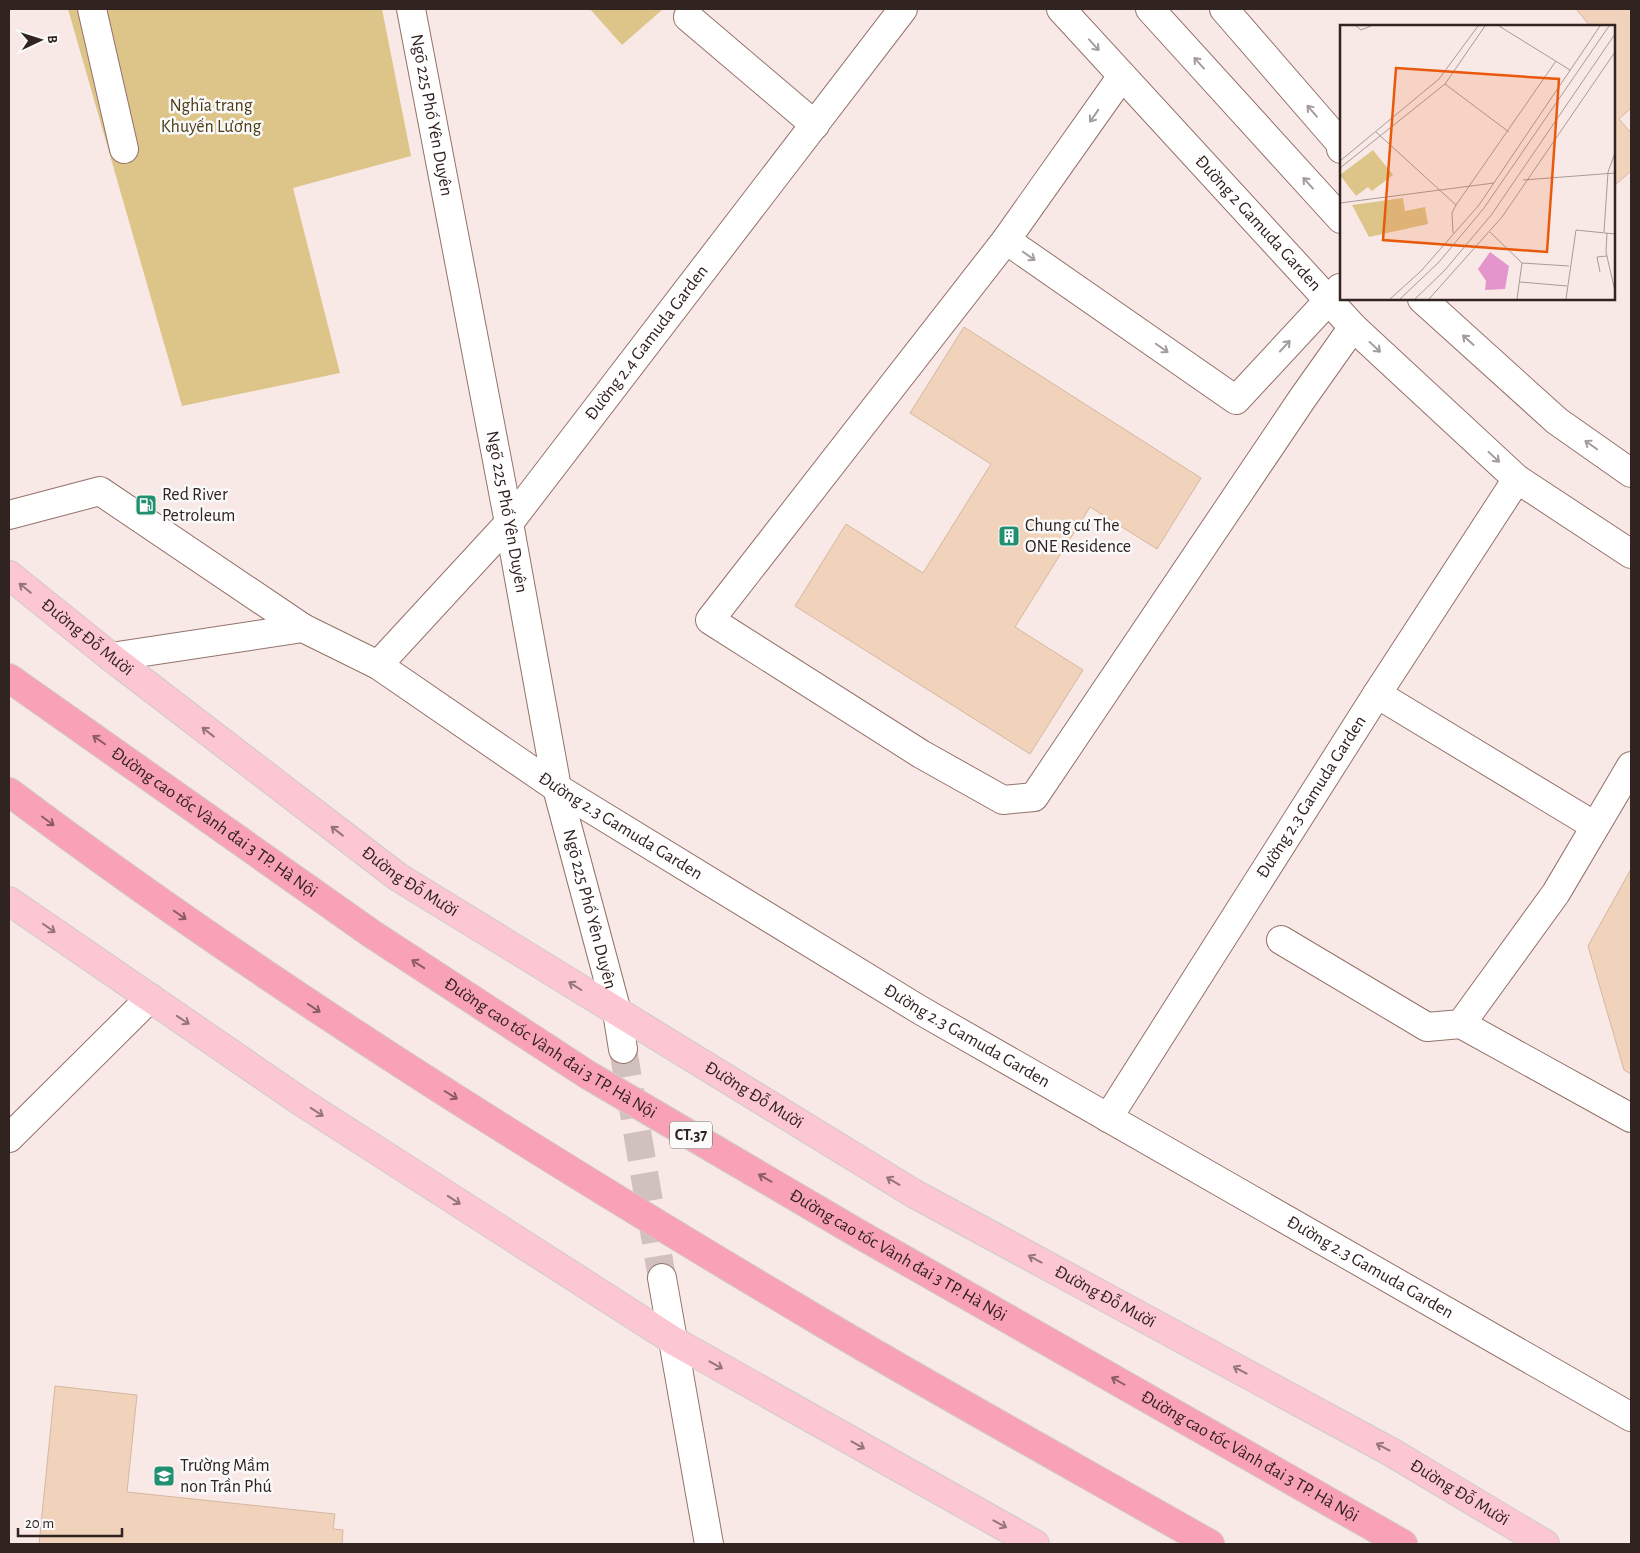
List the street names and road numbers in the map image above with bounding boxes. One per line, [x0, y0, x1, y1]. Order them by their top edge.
street label: Ngõ 225 Phố Yên Duyên [407, 33, 455, 198]
street label: Đường 2 Gamuda Garden [1191, 152, 1324, 295]
street label: Đường 2.4 Gamuda Garden [582, 262, 712, 424]
street label: Ngõ 225 Phố Yên Duyên [483, 429, 531, 594]
street label: Đường Đỗ Mười [38, 596, 136, 679]
street label: Đường 2.3 Gamuda Garden [1253, 713, 1370, 882]
street label: Đường cao tốc Vành đai 3 TP. Hà Nội [108, 744, 320, 901]
street label: Đường 2.3 Gamuda Garden [535, 769, 705, 884]
street label: Ngõ 225 Phố Yên Duyên [559, 827, 619, 991]
street label: Đường Đỗ Mười [358, 843, 461, 921]
street label: Đường cao tốc Vành đai 3 TP. Hà Nội [441, 975, 660, 1122]
street label: Đường 2.3 Gamuda Garden [880, 981, 1053, 1091]
street label: Đường Đỗ Mười [701, 1058, 806, 1132]
road number: CT.37 [670, 1122, 712, 1148]
street label: Đường cao tốc Vành đai 3 TP. Hà Nội [786, 1186, 1010, 1325]
street label: Đường 2.3 Gamuda Garden [1284, 1213, 1456, 1322]
street label: Đường Đỗ Mười [1051, 1262, 1159, 1332]
street label: Đường cao tốc Vành đai 3 TP. Hà Nội [1138, 1388, 1362, 1526]
street label: Đường Đỗ Mười [1407, 1456, 1512, 1529]

